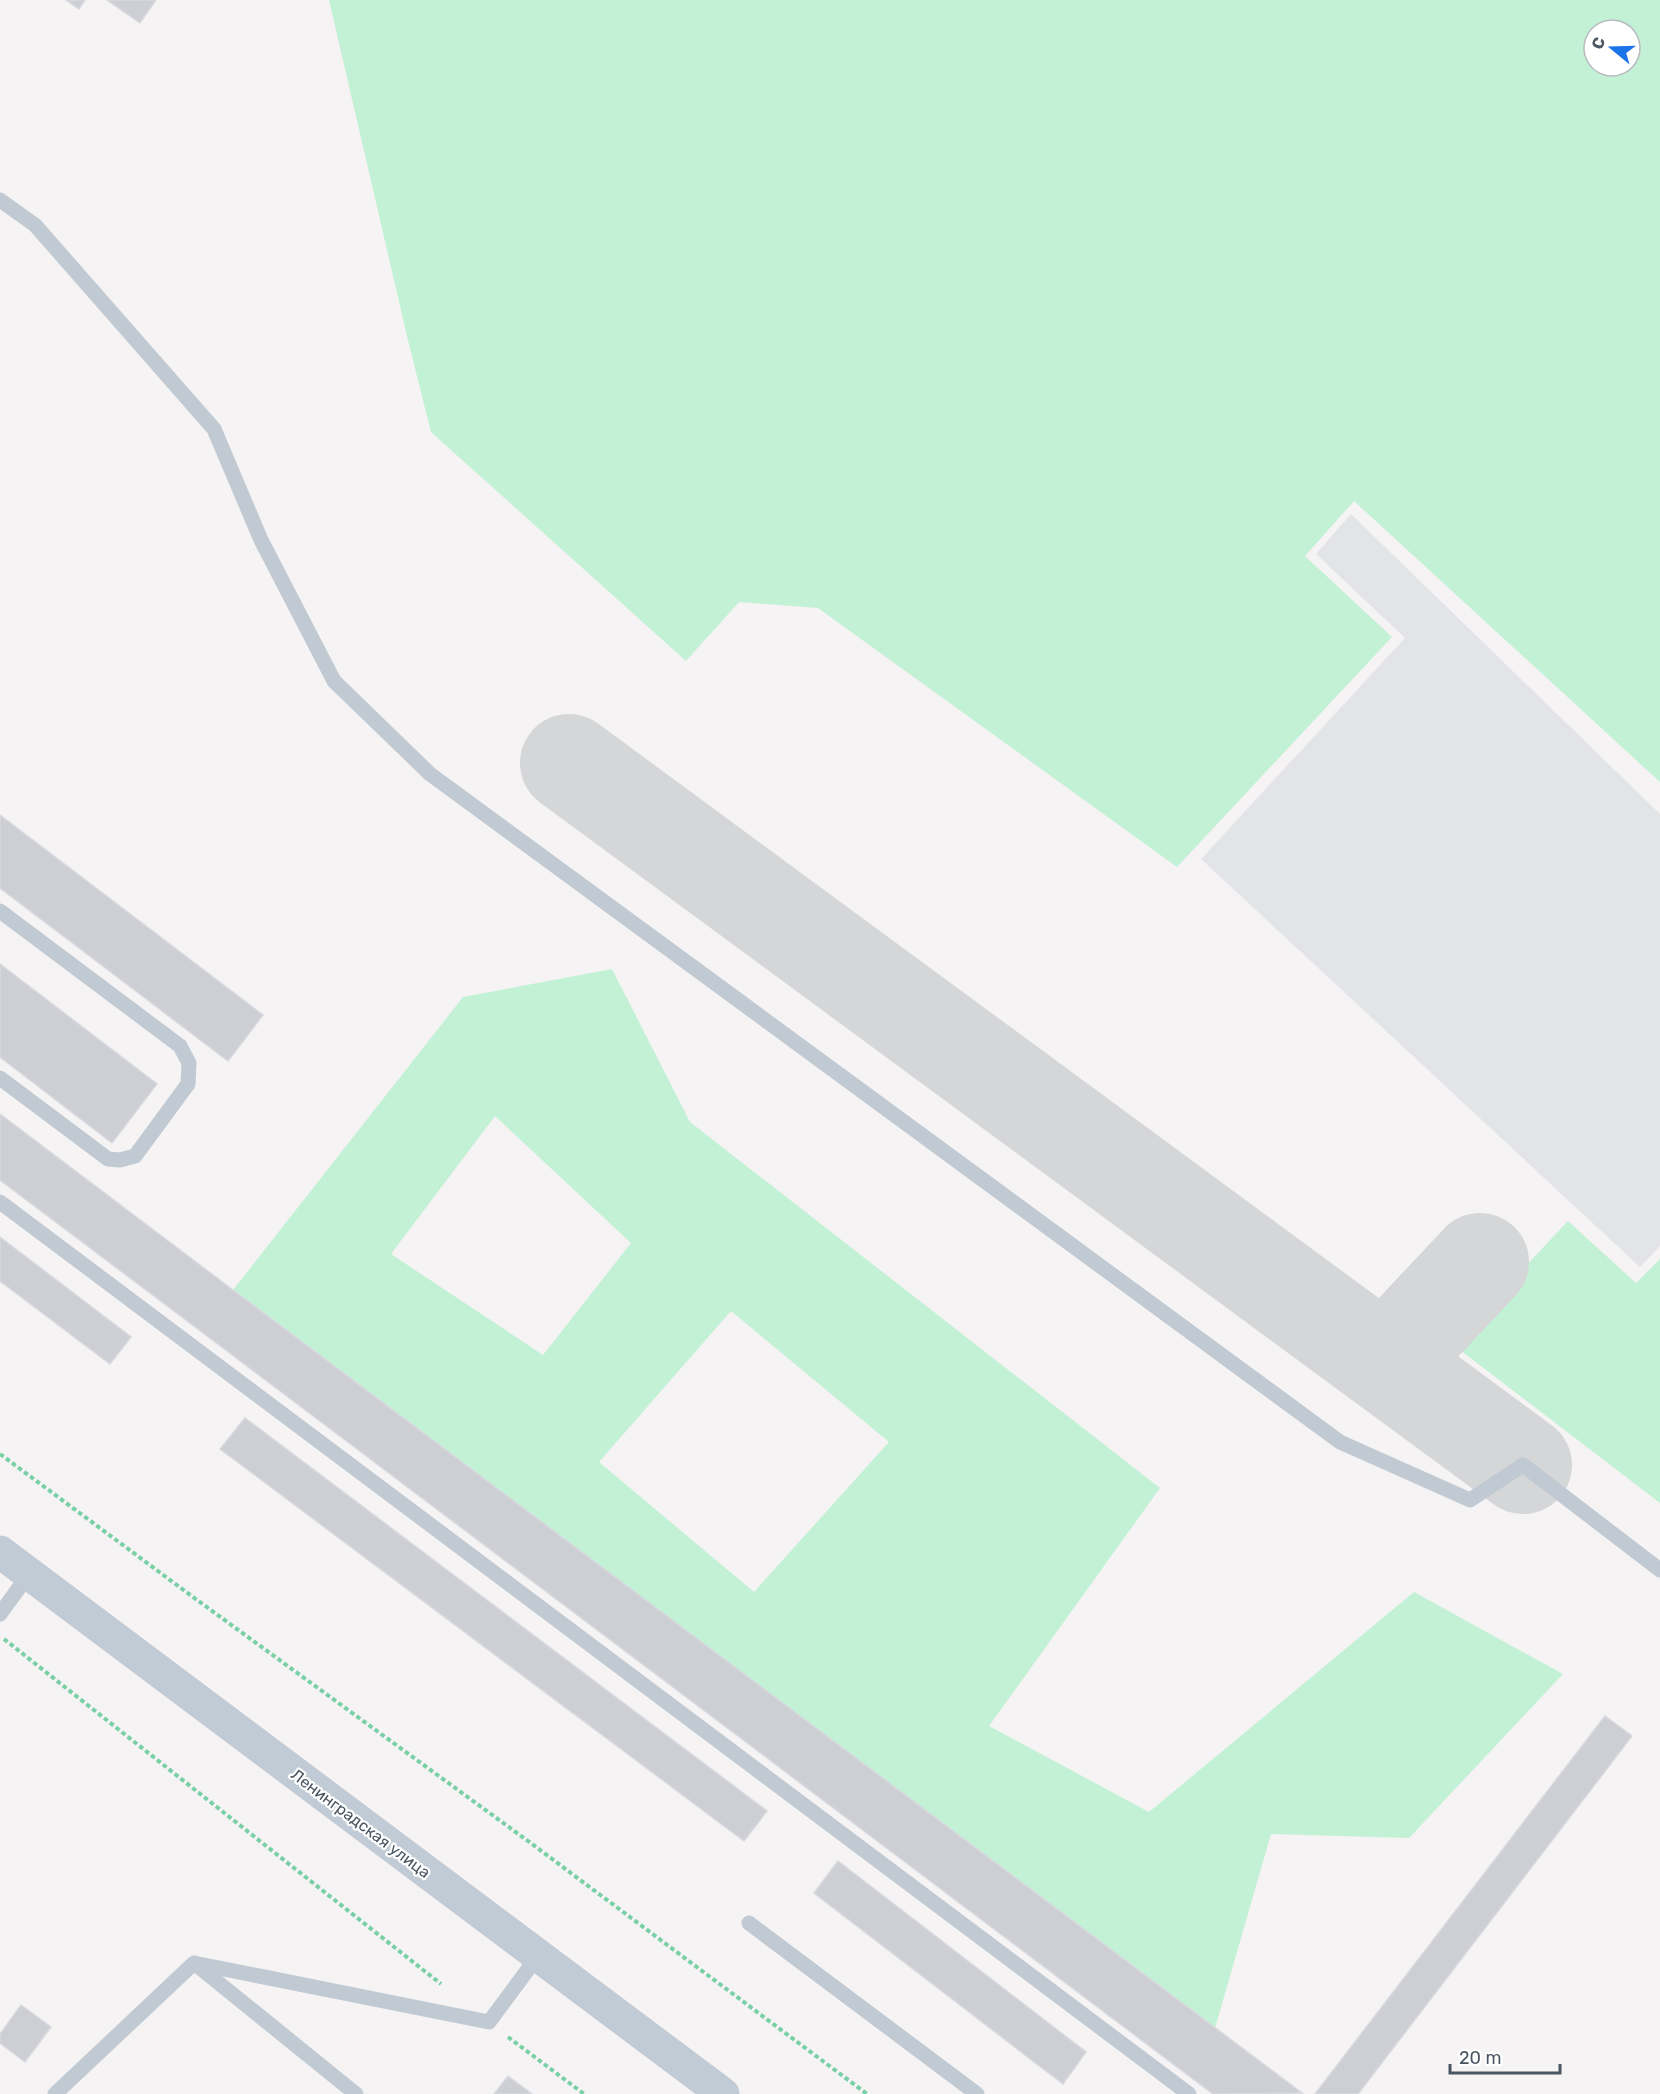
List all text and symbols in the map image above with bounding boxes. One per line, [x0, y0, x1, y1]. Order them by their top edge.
north arrow [1582, 18, 1642, 78]
text: С [1587, 35, 1609, 52]
street label: Ленинградская улица [287, 1765, 434, 1882]
scale bar [1450, 2037, 1560, 2075]
text: 20 m [1459, 2047, 1501, 2069]

